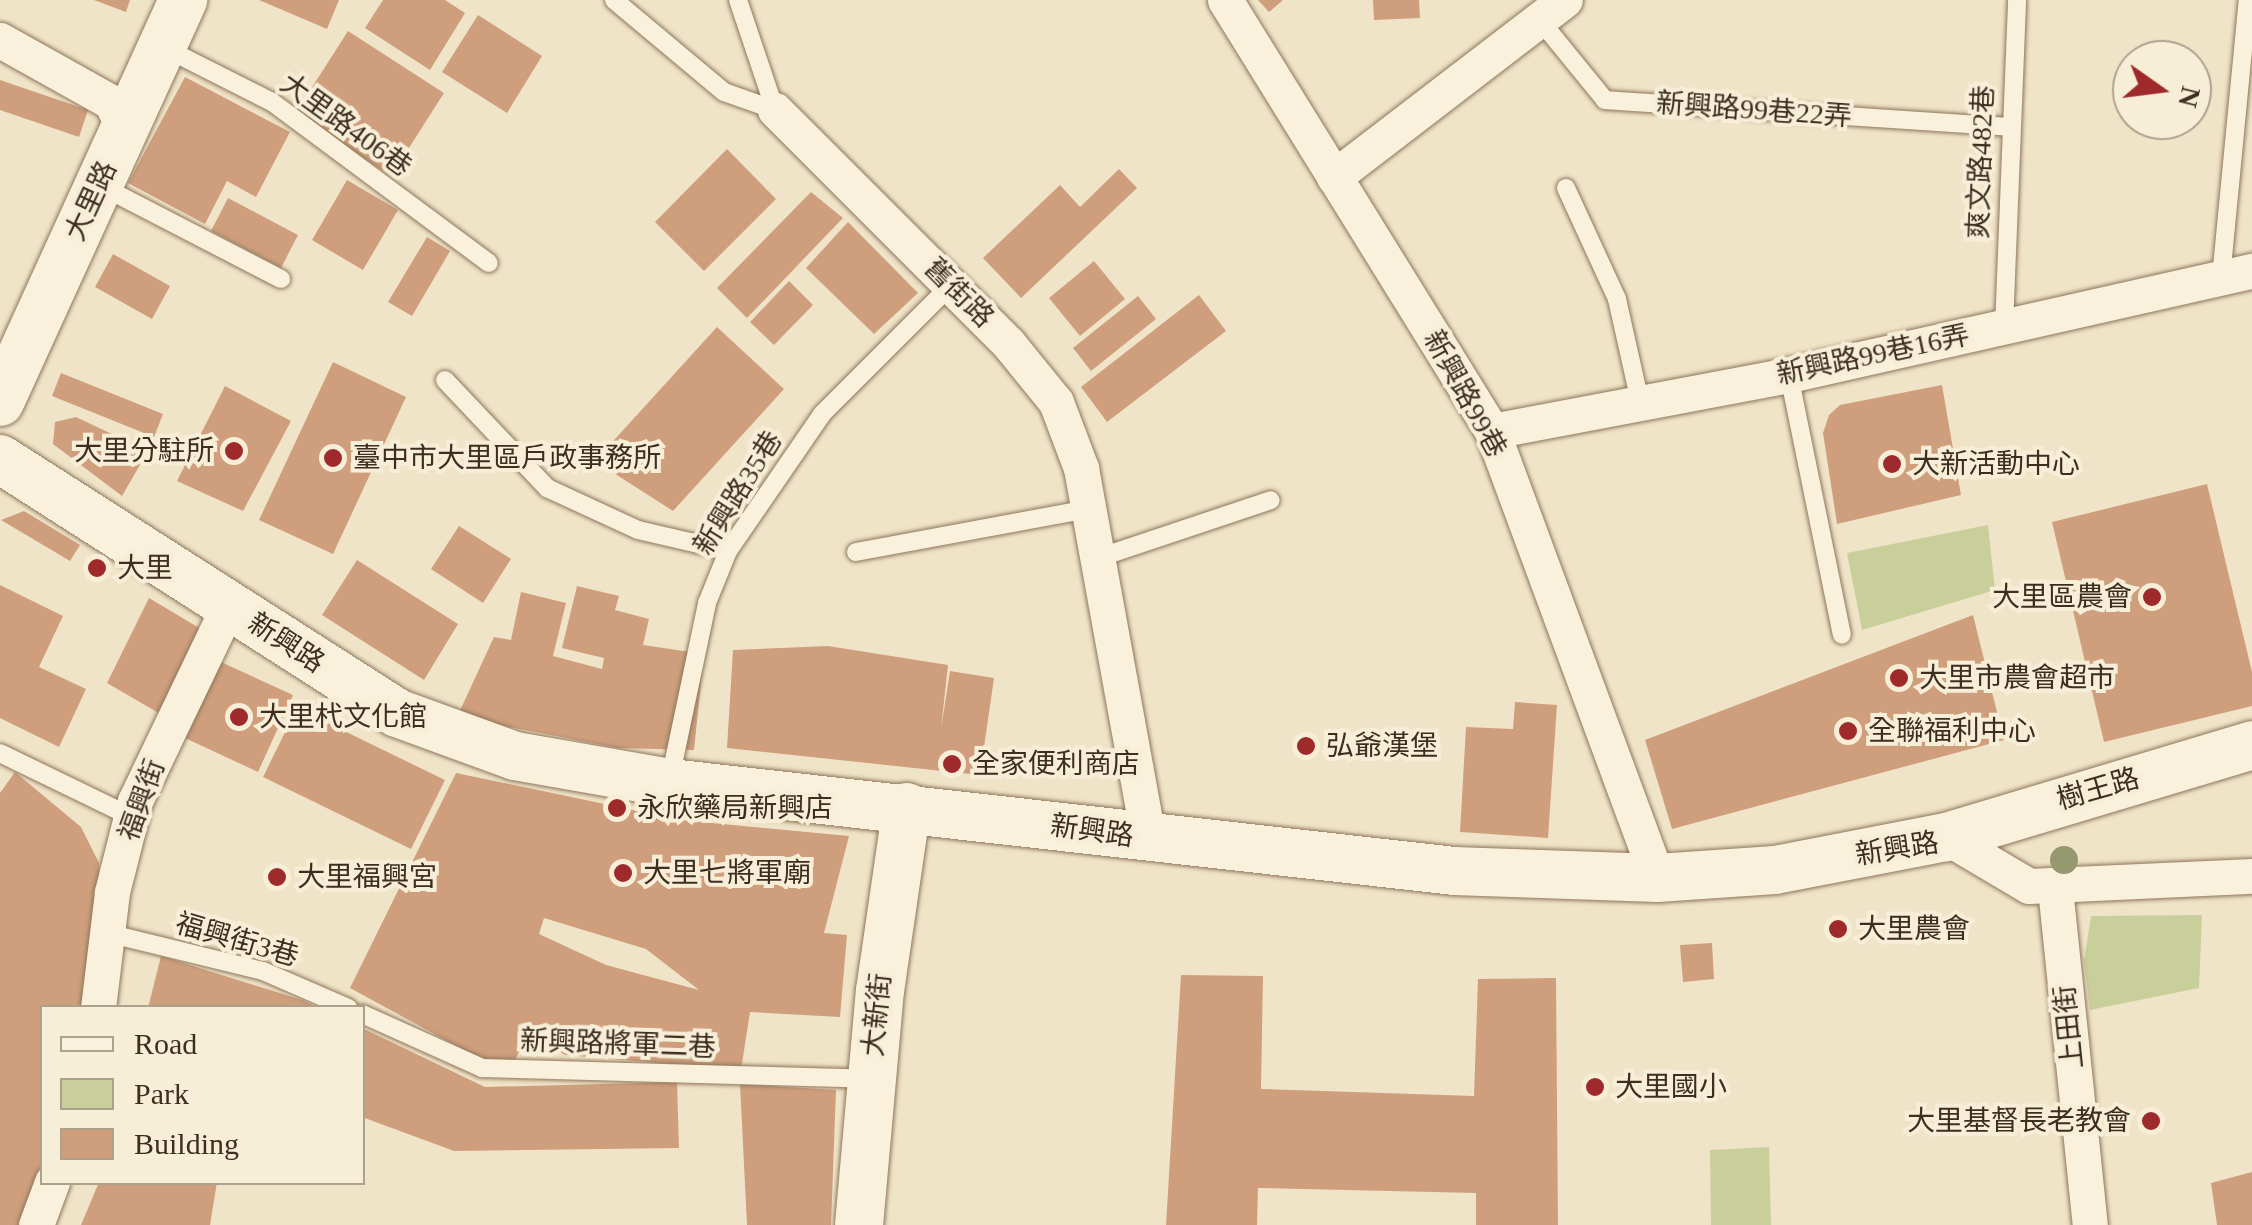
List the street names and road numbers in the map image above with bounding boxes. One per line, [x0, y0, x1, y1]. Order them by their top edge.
street label: 大里路406巷 [274, 66, 418, 184]
street label: 爽文路482巷 [1962, 84, 2000, 240]
street label: 新興路99巷22弄 [1655, 86, 1853, 134]
street label: 大里路 [58, 156, 124, 246]
street label: 舊街路 [917, 251, 1001, 335]
street label: 新興路99巷16弄 [1774, 318, 1972, 392]
street label: 新興路99巷 [1416, 325, 1514, 463]
street label: 新興路35巷 [687, 425, 789, 561]
street label: 新興路 [242, 606, 330, 680]
street label: 福興街 [112, 755, 172, 845]
street label: 樹王路 [2053, 761, 2143, 817]
street label: 新興路 [1048, 809, 1136, 853]
street label: 新興路 [1853, 826, 1941, 872]
street label: 福興街3巷 [172, 906, 302, 974]
street label: 大新街 [856, 971, 898, 1059]
street label: 上田街 [2048, 983, 2090, 1071]
street label: 新興路將軍二巷 [519, 1024, 717, 1064]

